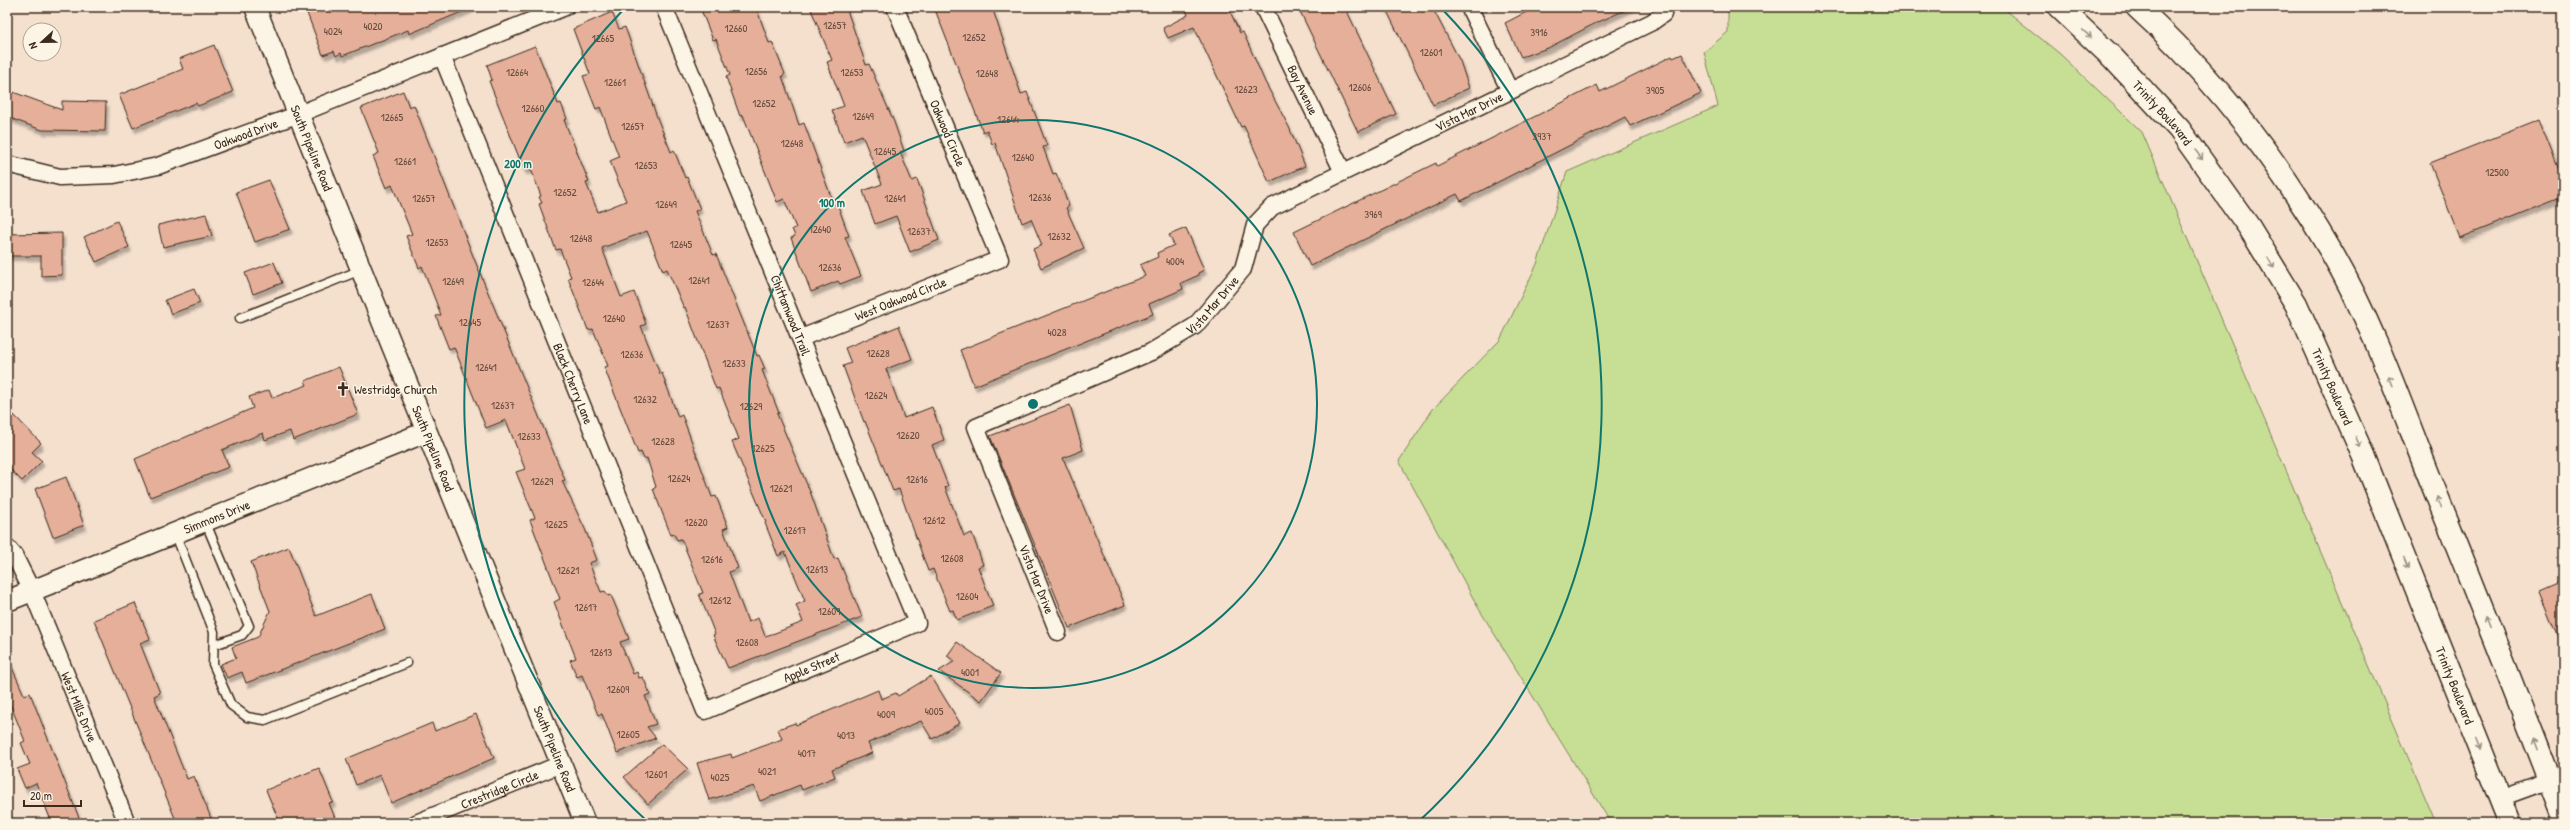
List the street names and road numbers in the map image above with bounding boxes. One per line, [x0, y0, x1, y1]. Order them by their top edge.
street label: Bay Avenue [1283, 62, 1323, 118]
street label: Trinity Boulevard [2129, 76, 2197, 149]
street label: Vista Mar Drive [1432, 87, 1506, 135]
street label: Oakwood Circle [926, 97, 970, 169]
street label: South Pipeline Road [287, 102, 337, 194]
street label: Oakwood Drive [211, 114, 280, 154]
street label: Chittamwood Trail [767, 272, 816, 359]
street label: West Oakwood Circle [852, 272, 949, 325]
street label: Vista Mar Drive [1182, 272, 1243, 339]
street label: Black Cherry Lane [549, 340, 598, 427]
street label: Trinity Boulevard [2308, 345, 2357, 427]
street label: South Pipeline Road [408, 403, 459, 494]
street label: Simmons Drive [181, 495, 253, 538]
street label: Vista Mar Drive [1015, 542, 1059, 616]
street label: Trinity Boulevard [2431, 644, 2479, 727]
street label: Apple Street [780, 647, 843, 687]
street label: West Mills Drive [57, 669, 102, 745]
street label: South Pipeline Road [530, 703, 580, 794]
street label: Crestridge Circle [458, 765, 541, 813]

